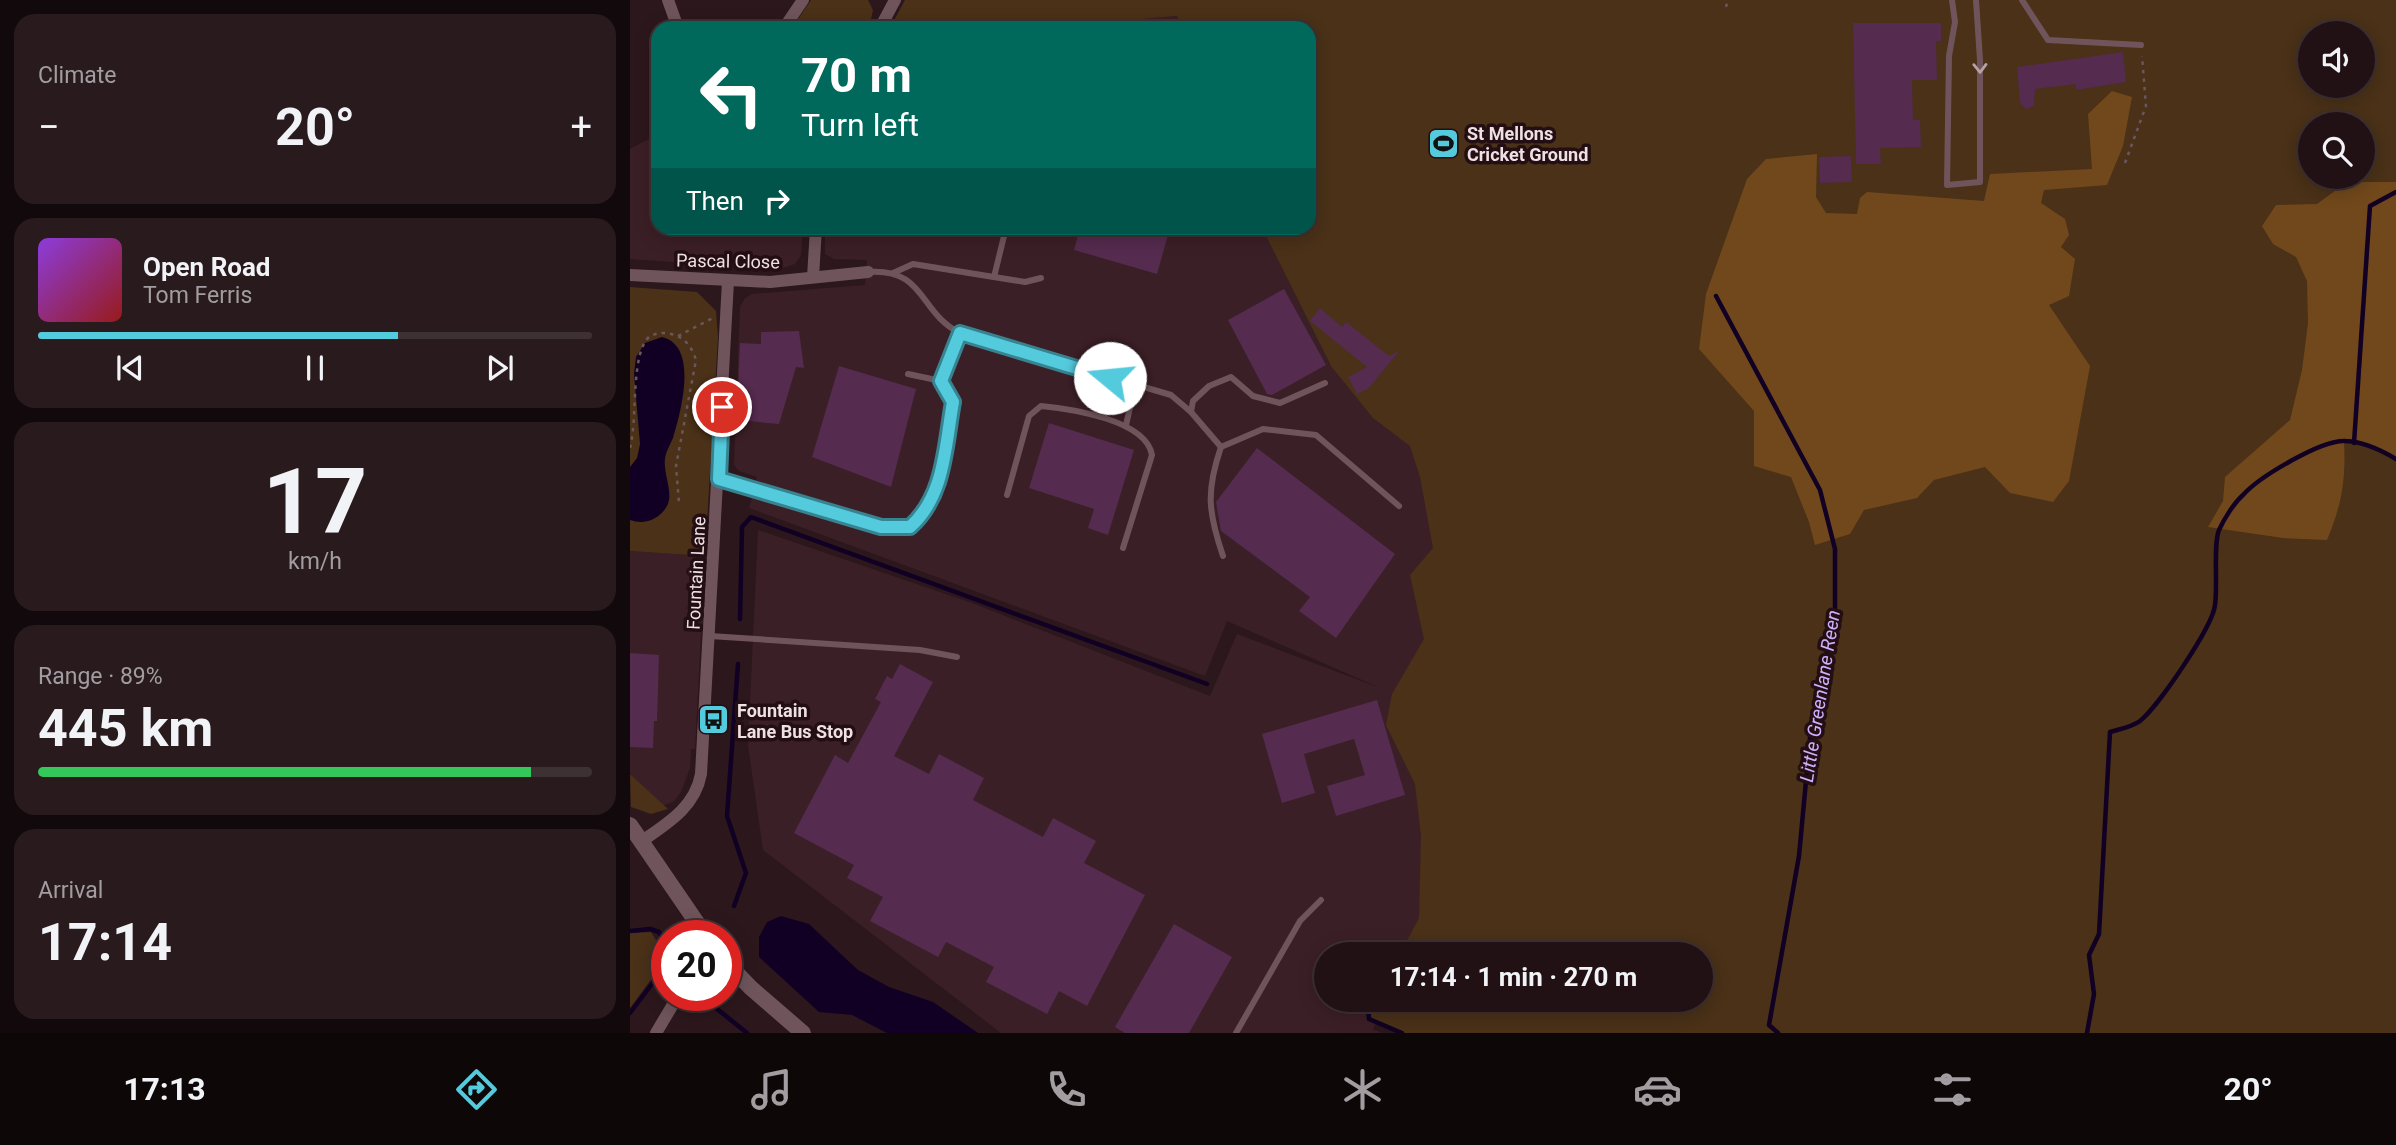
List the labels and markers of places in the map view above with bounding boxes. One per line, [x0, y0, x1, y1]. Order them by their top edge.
place label: St Mellons Cricket Ground [1467, 123, 1588, 165]
sports icon: St Mellons Cricket Ground [1427, 126, 1461, 160]
pin [692, 377, 752, 437]
place label: Fountain Lane Bus Stop [737, 700, 853, 742]
bus stop icon: Fountain Lane Bus Stop [697, 703, 731, 737]

